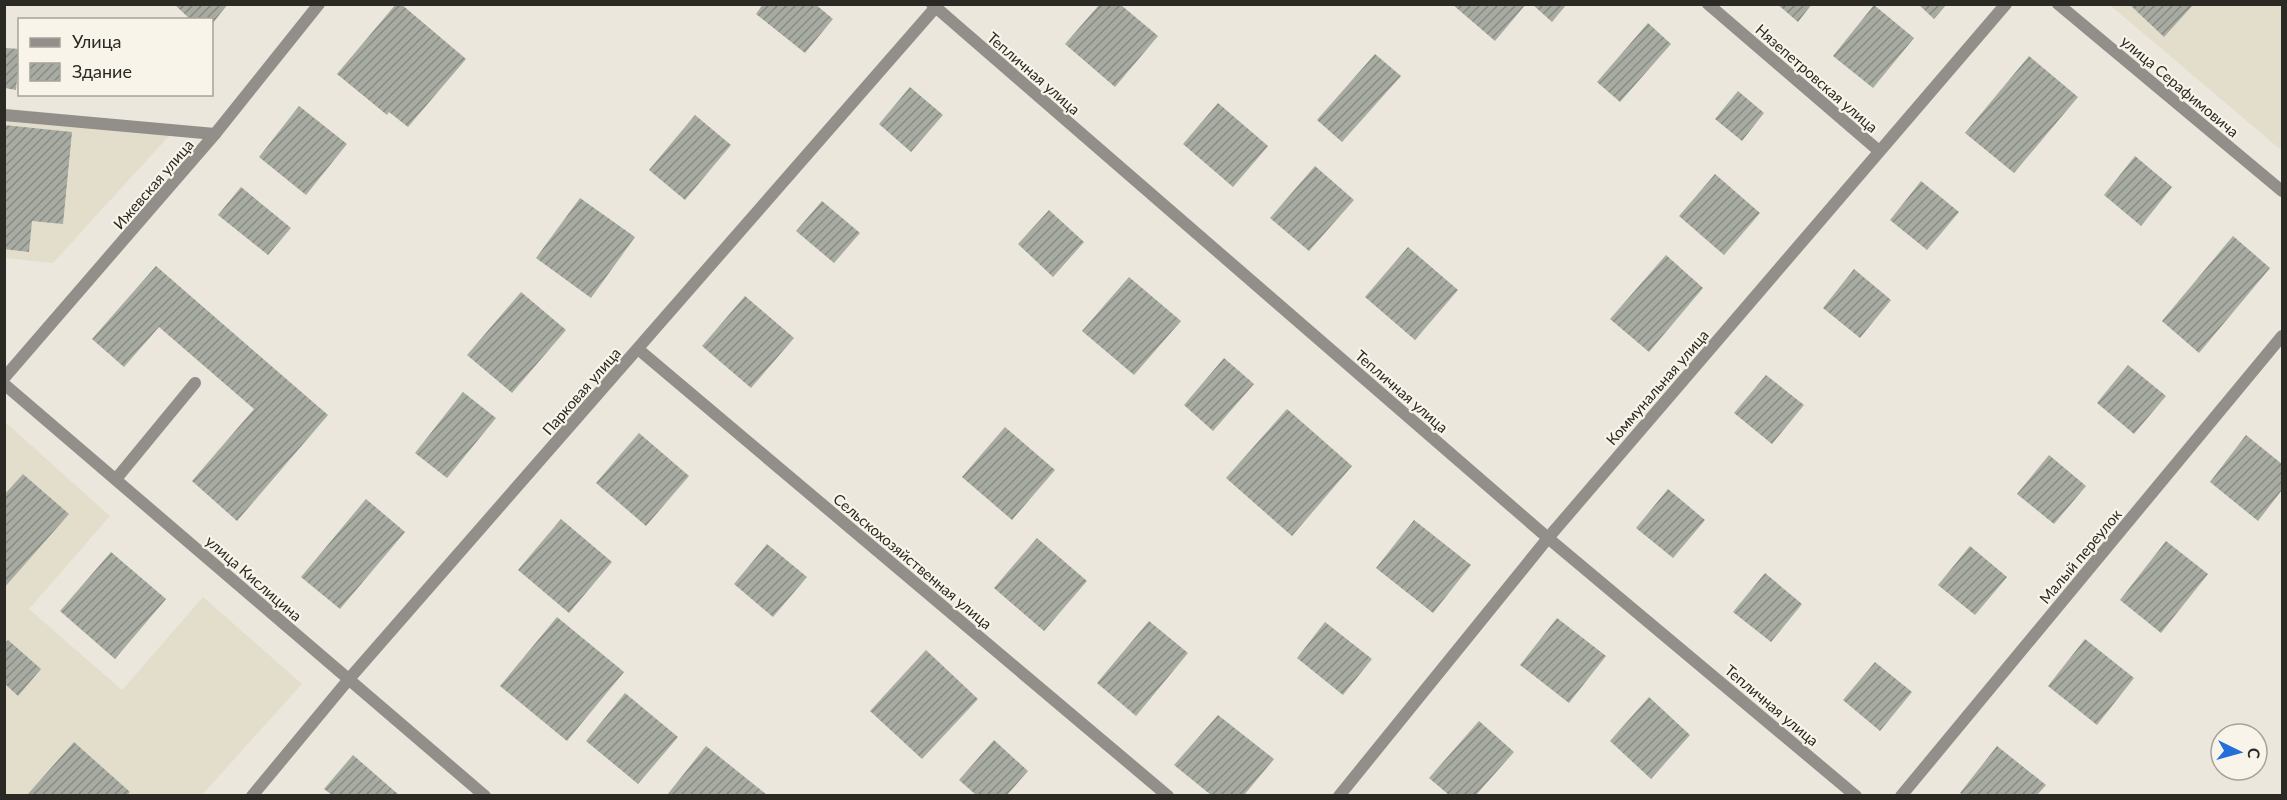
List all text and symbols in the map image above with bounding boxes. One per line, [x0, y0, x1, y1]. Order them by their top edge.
legend [18, 18, 213, 96]
street label: Нязепетровская улица [1752, 20, 1882, 136]
street label: Тепличная улица [984, 28, 1084, 118]
text: Улица [72, 30, 122, 52]
street label: улица Серафимовича [2118, 32, 2242, 140]
text: Здание [72, 60, 132, 82]
street label: Ижевская улица [109, 136, 197, 232]
street label: Коммунальная улица [1602, 326, 1712, 448]
street label: Парковая улица [538, 344, 624, 438]
street label: Тепличная улица [1352, 346, 1452, 436]
street label: Сельскохозяйственная улица [830, 489, 996, 633]
street label: Малый переулок [2035, 505, 2125, 607]
street label: улица Кислицина [202, 531, 306, 625]
street label: Тепличная улица [1722, 661, 1822, 749]
north arrow [2209, 722, 2269, 782]
text: С [2244, 747, 2264, 760]

